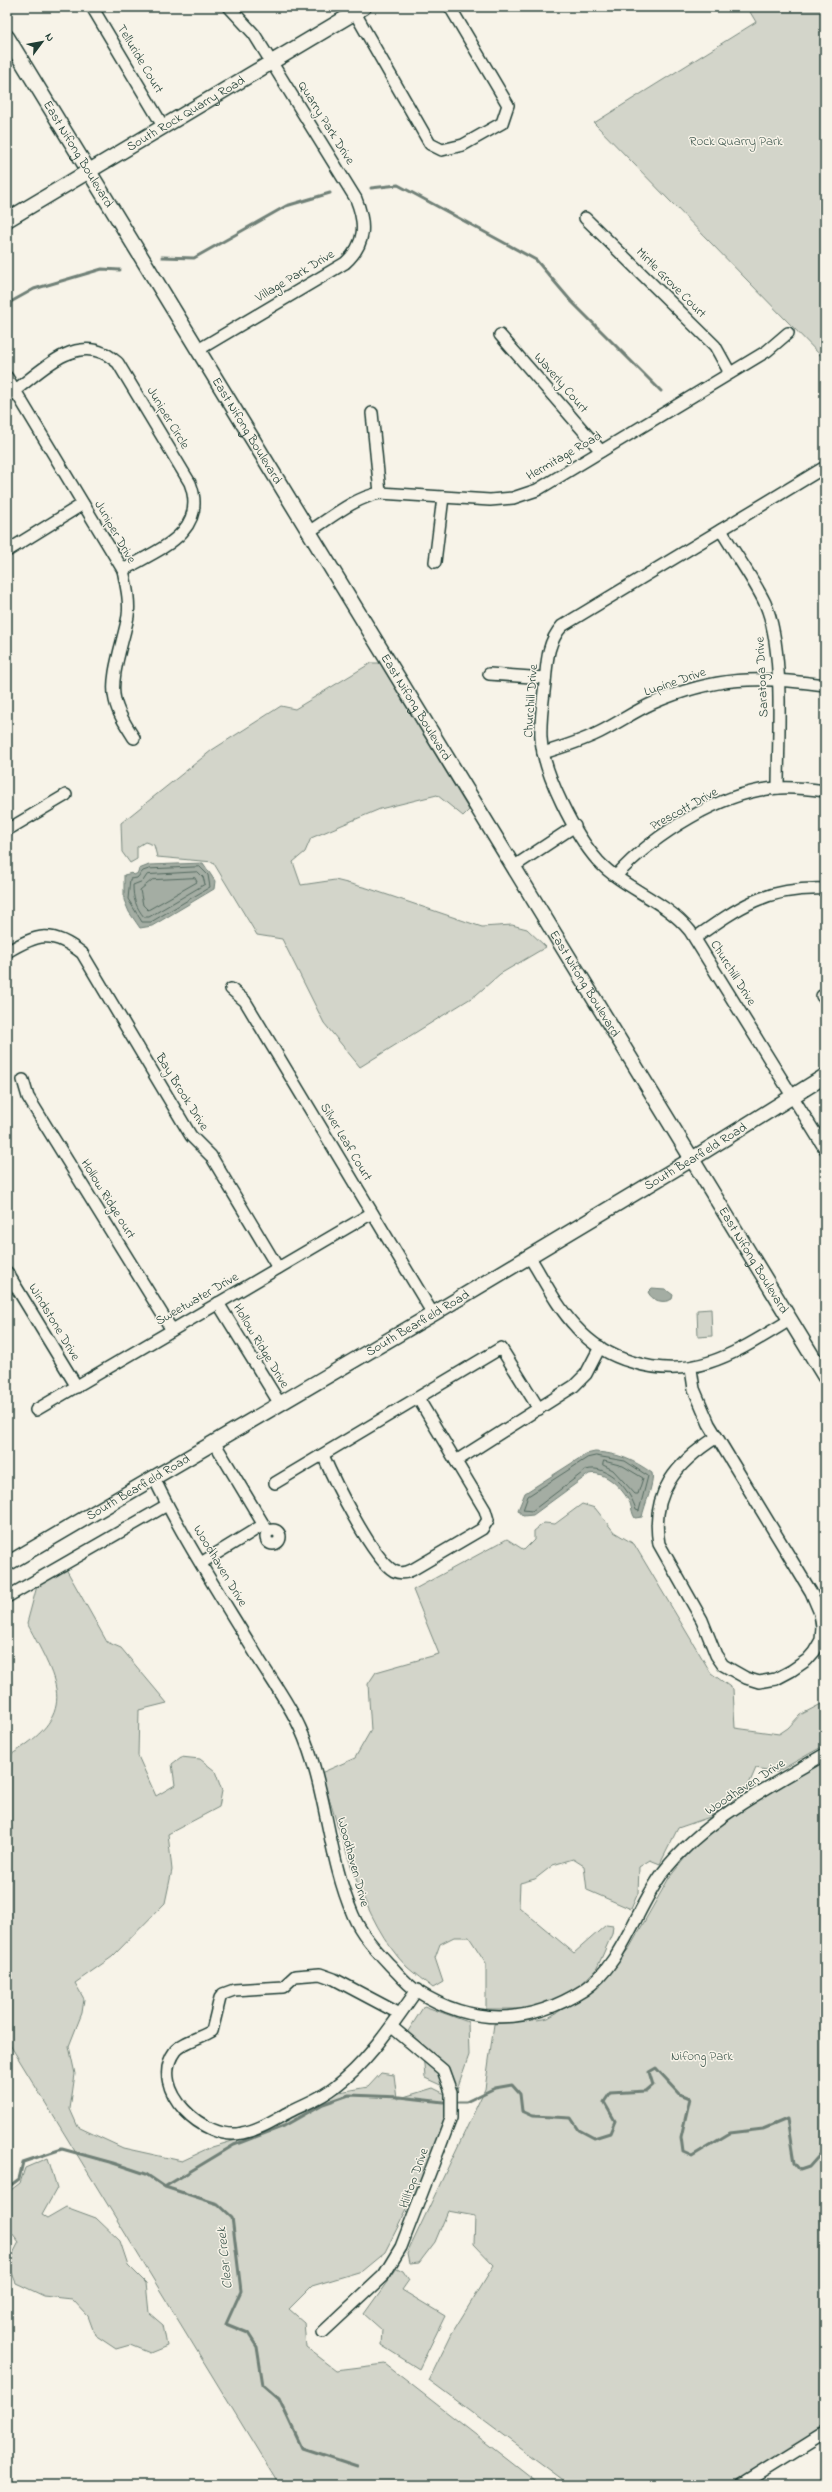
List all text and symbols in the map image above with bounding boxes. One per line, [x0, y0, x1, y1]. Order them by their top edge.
street label: Telluride Court [112, 21, 168, 98]
north arrow [22, 22, 62, 62]
text: N [41, 30, 58, 45]
street label: South Rock Quarry Road [123, 70, 249, 156]
street label: Quarry Park Drive [292, 78, 359, 169]
street label: East Nifong Boulevard [38, 97, 119, 212]
park label: Rock Quarry Park [689, 132, 783, 152]
street label: Mirtle Grove Court [631, 243, 711, 323]
street label: Village Park Drive [251, 245, 339, 309]
street label: Waverly Court [529, 349, 593, 419]
street label: East Nifong Boulevard [207, 373, 288, 488]
street label: Juniper Circle [142, 383, 194, 453]
street label: Hermitage Road [523, 426, 606, 486]
street label: Juniper Drive [89, 497, 141, 567]
street label: Saratoga Drive [750, 636, 775, 718]
street label: East Nifong Boulevard [376, 650, 456, 765]
street label: Churchill Drive [519, 663, 543, 738]
street label: Lupine Drive [642, 663, 709, 701]
street label: Prescott Drive [647, 782, 722, 835]
street label: East Nifong Boulevard [545, 926, 625, 1041]
street label: Churchill Drive [705, 937, 761, 1009]
street label: Bay Brook Drive [149, 1049, 214, 1135]
street label: Silver Leaf Court [315, 1099, 377, 1185]
street label: South Bearfield Road [640, 1117, 751, 1195]
street label: Hollow Ridge ourt [75, 1155, 141, 1244]
street label: East Nifong Boulevard [714, 1203, 794, 1318]
street label: Sweetwater Drive [152, 1267, 242, 1330]
street label: Windstone Drive [23, 1280, 85, 1364]
street label: South Bearfield Road [362, 1285, 473, 1361]
street label: Hollow Ridge Drive [227, 1300, 294, 1393]
street label: South Bearfield Road [83, 1449, 194, 1525]
street label: Woodhaven Drive [188, 1522, 252, 1611]
street label: Woodhaven Drive [701, 1754, 789, 1820]
street label: Woodhaven Drive [332, 1815, 374, 1909]
park label: Nifong Park [671, 2047, 733, 2067]
street label: Hilltop Drive [394, 2145, 434, 2211]
water label: Clear Creek [211, 2225, 239, 2290]

